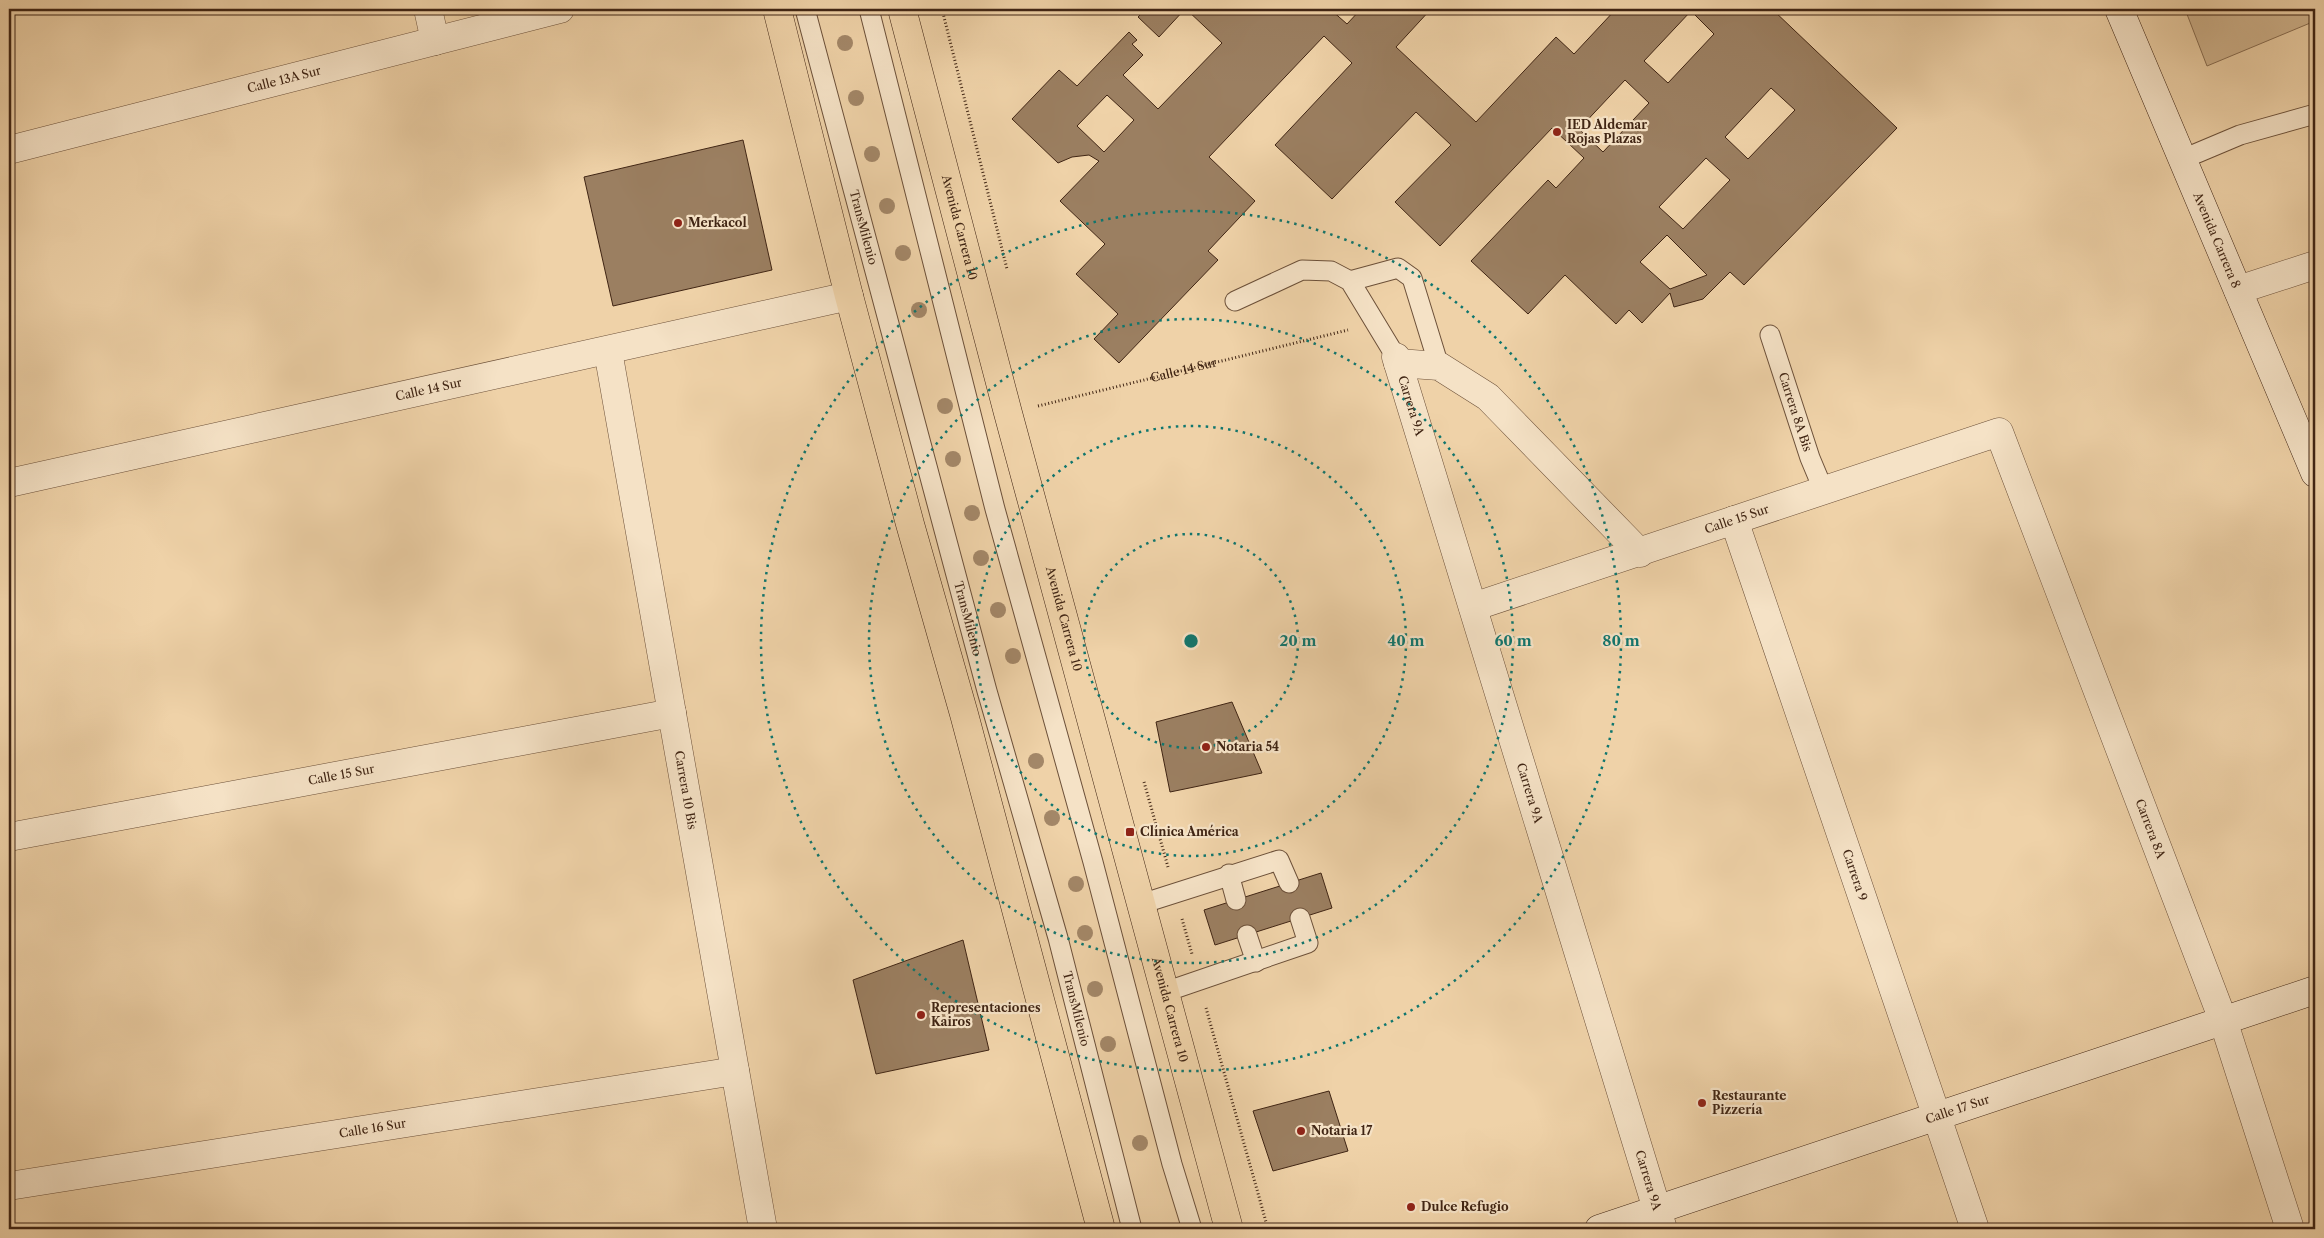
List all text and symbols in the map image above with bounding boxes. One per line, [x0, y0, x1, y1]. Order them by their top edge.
street label: Calle 13A Sur [245, 62, 323, 96]
place label: IED Aldemar Rojas Plazas [1567, 117, 1647, 146]
marker: IED Aldemar Rojas Plazas [1551, 126, 1563, 138]
street label: Avenida Carrera 10 [939, 172, 981, 282]
street label: TransMilenio [847, 188, 881, 266]
street label: Avenida Carrera 8 [2190, 189, 2244, 290]
place label: Merkacol [688, 215, 747, 230]
marker: Merkacol [672, 217, 684, 229]
street label: Calle 14 Sur [1149, 354, 1218, 385]
street label: Carrera 8A Bis [1776, 370, 1815, 454]
street label: Calle 14 Sur [394, 374, 463, 404]
street label: Carrera 9A [1395, 374, 1428, 439]
street label: Calle 15 Sur [1702, 501, 1771, 537]
street label: Avenida Carrera 10 [1043, 564, 1086, 673]
street label: TransMilenio [951, 579, 985, 658]
text: 20 m [1279, 631, 1317, 650]
text: 40 m [1387, 631, 1425, 650]
text: 60 m [1494, 631, 1532, 650]
text: 80 m [1602, 631, 1640, 650]
centre of rings [1182, 632, 1200, 650]
place label: Notaria 54 [1216, 739, 1279, 754]
marker: Notaria 54 [1200, 741, 1212, 753]
street label: Carrera 10 Bis [672, 750, 700, 831]
street label: Calle 15 Sur [307, 761, 376, 788]
street label: Carrera 9A [1514, 761, 1547, 826]
street label: Carrera 8A [2132, 797, 2169, 862]
place label: Clínica América [1140, 824, 1240, 839]
marker: Clínica América [1124, 826, 1136, 838]
street label: Carrera 9 [1839, 847, 1871, 903]
street label: Avenida Carrera 10 [1148, 955, 1192, 1064]
street label: TransMilenio [1060, 970, 1093, 1048]
place label: Representaciones Kairos [931, 1000, 1041, 1029]
marker: Representaciones Kairos [915, 1009, 927, 1021]
place label: Restaurante Pizzería [1712, 1088, 1786, 1117]
street label: Calle 17 Sur [1923, 1091, 1991, 1126]
marker: Restaurante Pizzería [1696, 1097, 1708, 1109]
street label: Calle 16 Sur [338, 1115, 407, 1141]
place label: Notaria 17 [1311, 1123, 1373, 1138]
marker: Notaria 17 [1295, 1125, 1307, 1137]
street label: Carrera 9A [1632, 1148, 1665, 1213]
place label: Dulce Refugio [1421, 1199, 1509, 1214]
marker: Dulce Refugio [1405, 1201, 1417, 1213]

